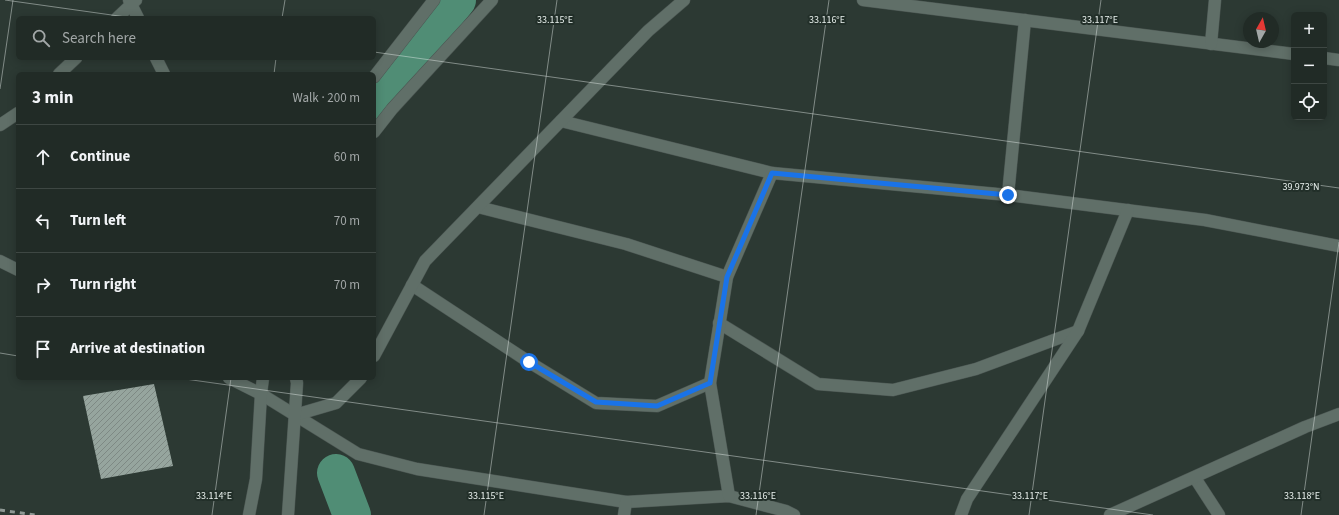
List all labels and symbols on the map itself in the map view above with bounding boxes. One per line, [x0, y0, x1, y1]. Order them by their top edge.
north arrow [1243, 12, 1279, 48]
text: 33.115°E [537, 13, 573, 27]
text: 33.116°E [809, 13, 845, 27]
text: 33.117°E [1082, 13, 1118, 27]
text: 39.973°N [1282, 180, 1320, 194]
route end [999, 186, 1017, 204]
route start [520, 353, 538, 371]
text: 33.114°E [196, 489, 232, 503]
text: 33.115°E [468, 489, 504, 503]
text: 33.116°E [740, 489, 776, 503]
text: 33.117°E [1012, 489, 1048, 503]
text: 33.118°E [1284, 489, 1320, 503]

